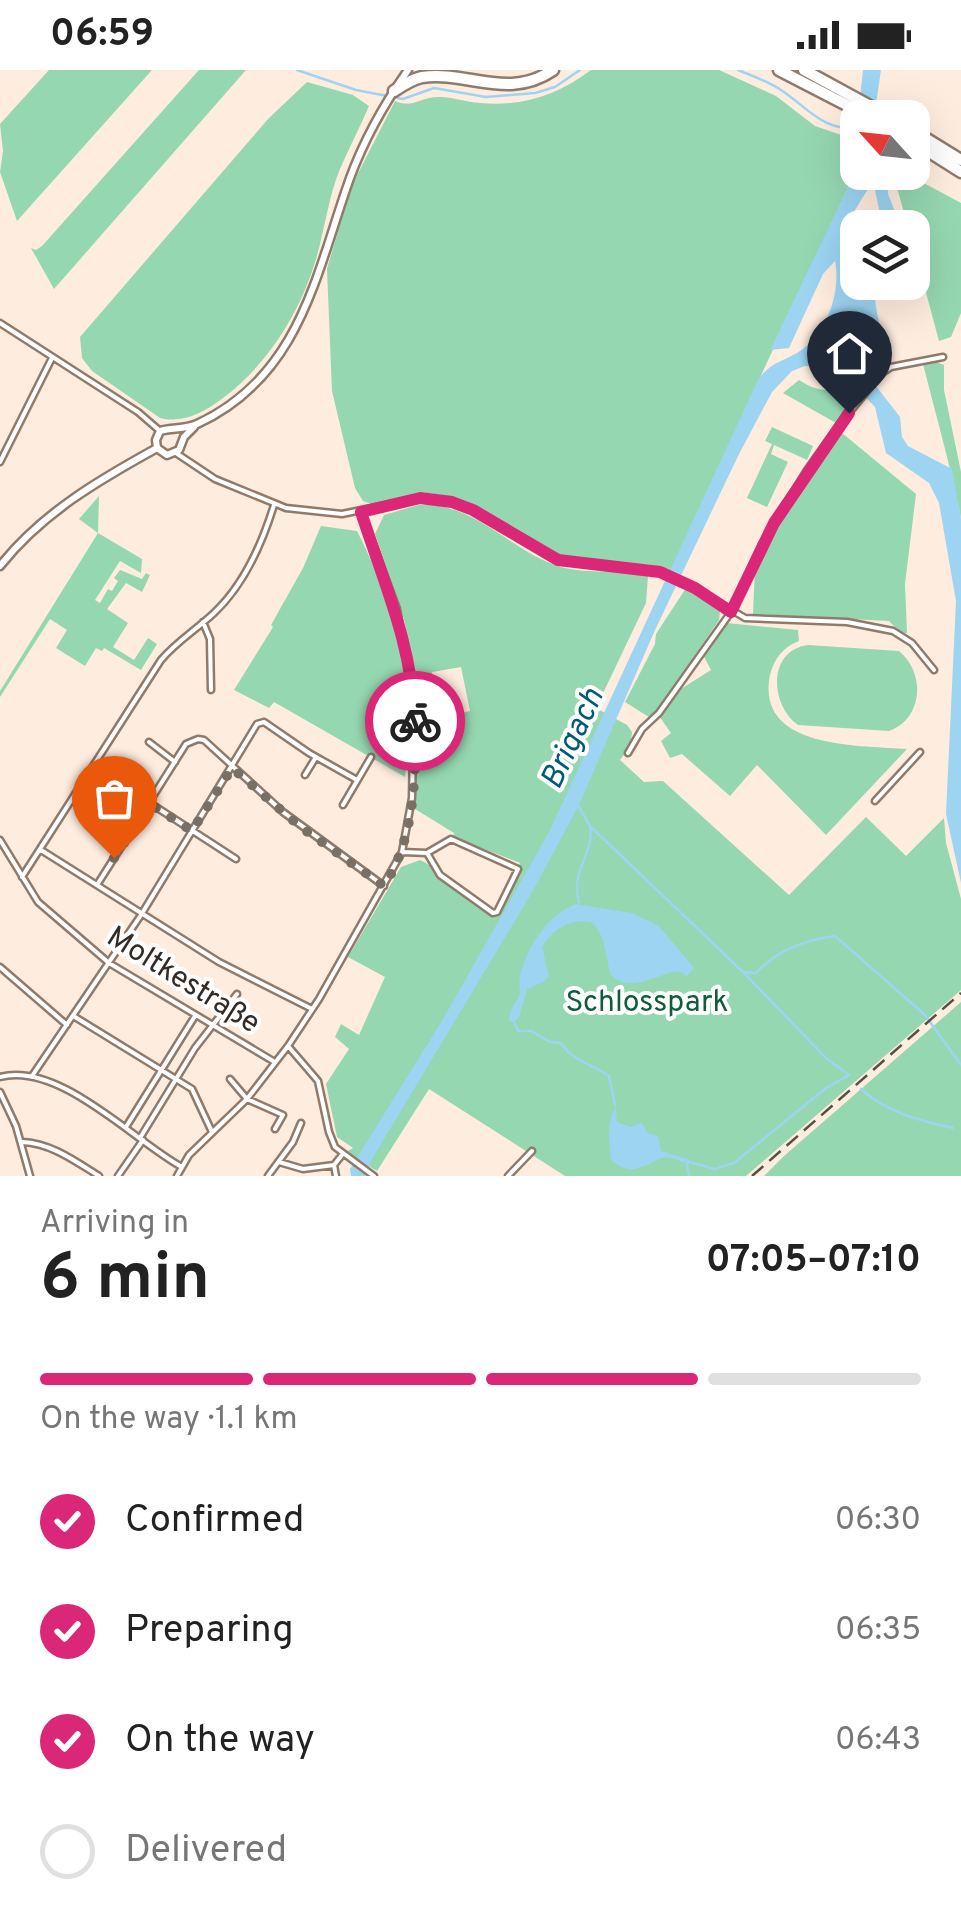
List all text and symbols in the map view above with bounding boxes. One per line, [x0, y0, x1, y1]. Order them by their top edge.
text: 06:59 [50, 11, 154, 60]
north arrow [840, 100, 930, 190]
map controls [840, 100, 930, 300]
button: layers [840, 210, 930, 300]
pin [807, 311, 892, 414]
icon: home [822, 326, 877, 381]
courier [365, 671, 465, 771]
water label: Brigach [533, 682, 615, 796]
icon: bike [388, 694, 443, 749]
pin [72, 756, 157, 859]
icon: bag [87, 771, 142, 826]
street label: Moltkestraße [99, 919, 266, 1043]
park label: Schlosspark [566, 985, 728, 1022]
text: Arriving in [40, 1204, 189, 1244]
text: 07:05–07:10 [706, 1237, 921, 1286]
text: 6 min [40, 1240, 210, 1322]
text: On the way · 1.1 km [40, 1400, 298, 1440]
icon: check [40, 1494, 95, 1549]
text: Confirmed [125, 1497, 304, 1546]
text: 06:30 [835, 1501, 921, 1541]
icon: check [40, 1604, 95, 1659]
text: Preparing [125, 1607, 294, 1656]
text: 06:35 [835, 1611, 921, 1651]
icon: check [40, 1714, 95, 1769]
text: On the way [125, 1717, 315, 1766]
text: 06:43 [835, 1721, 921, 1761]
text: Delivered [125, 1827, 287, 1876]

